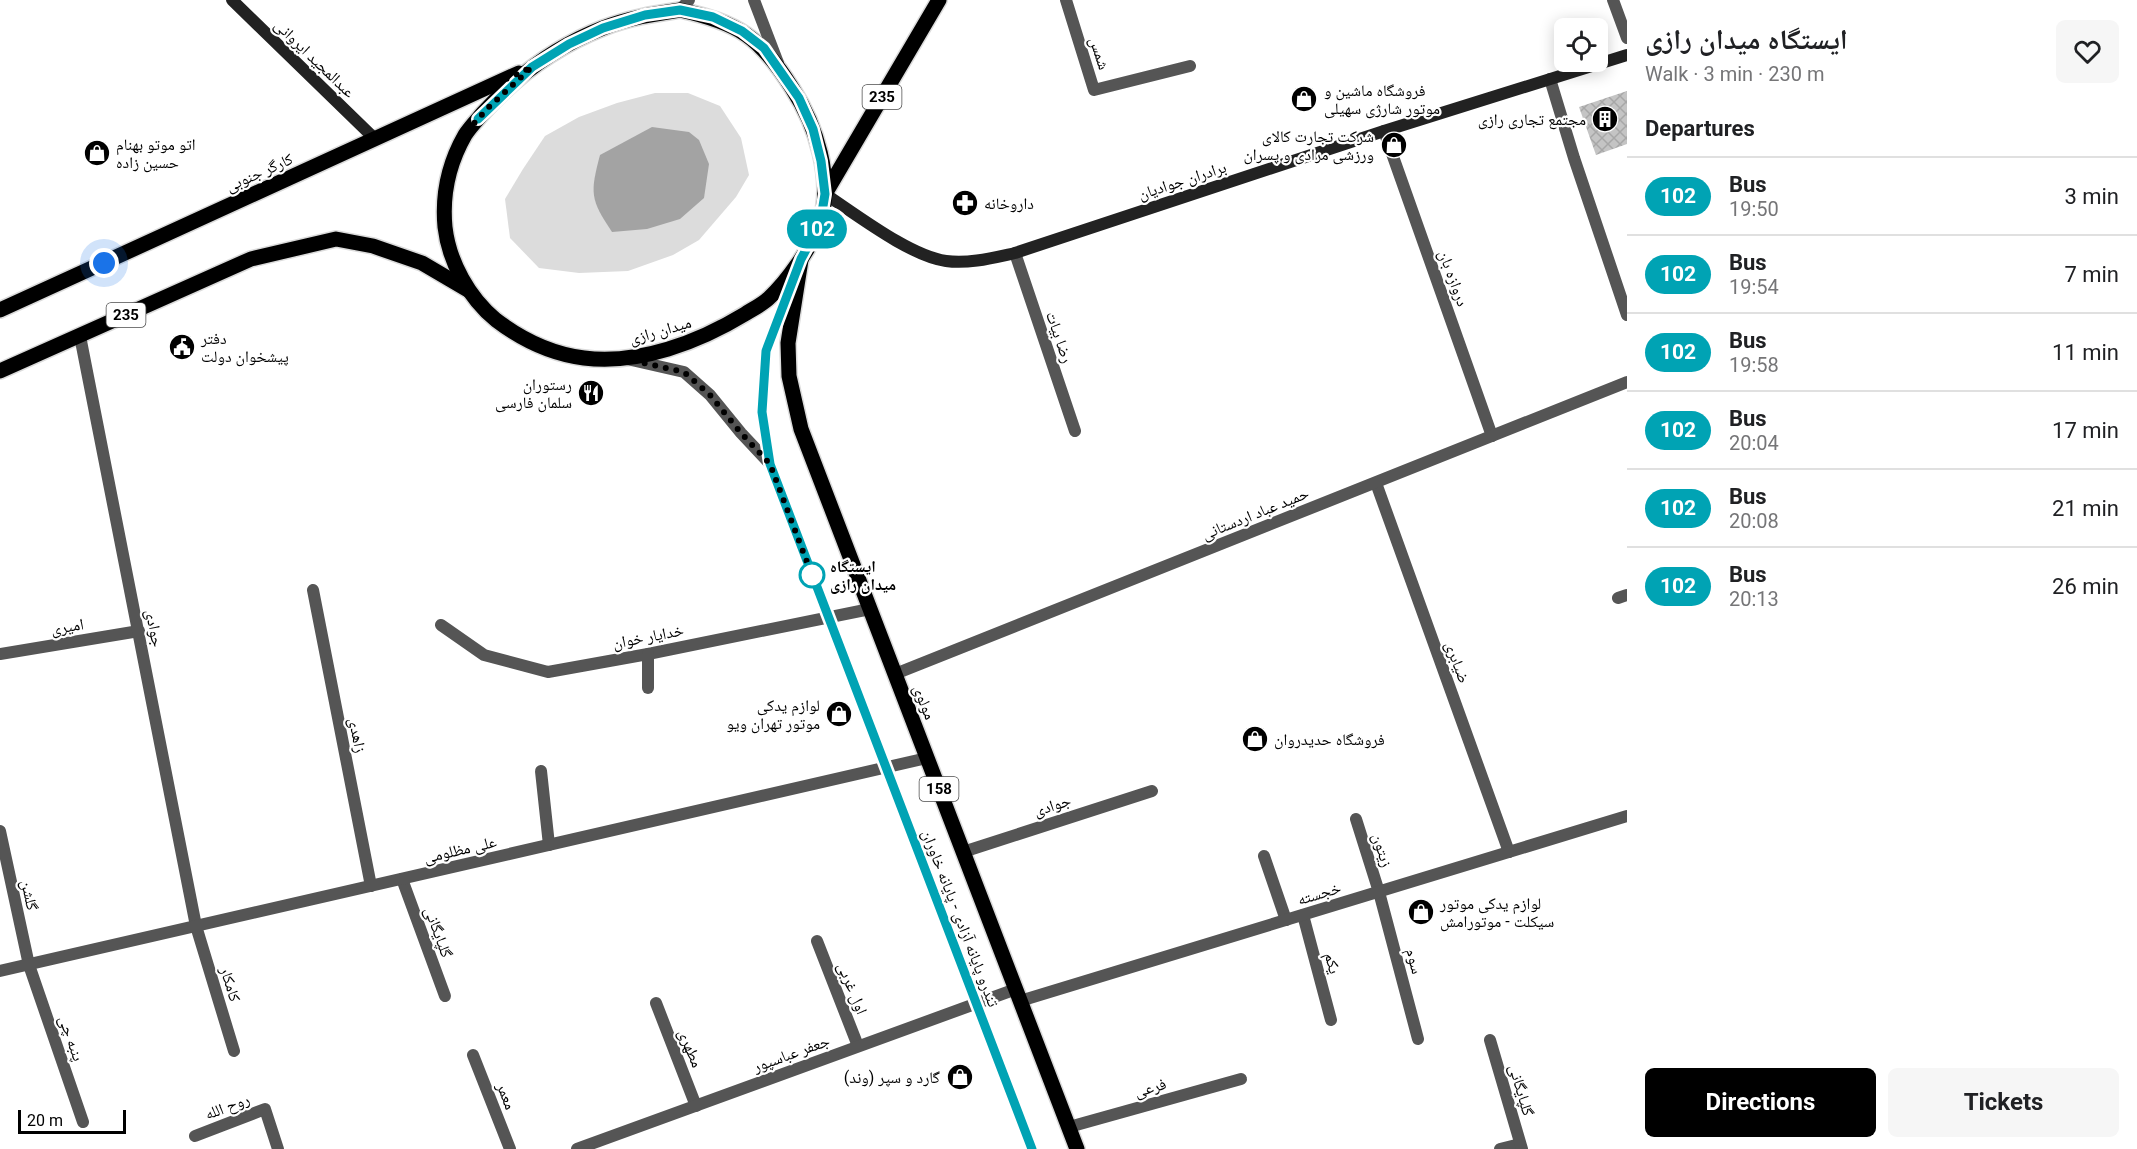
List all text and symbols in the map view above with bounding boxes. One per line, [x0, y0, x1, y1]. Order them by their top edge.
street label: عبدالمجید ایروانی [270, 15, 359, 102]
map controls [1554, 18, 1608, 72]
button: locate [1554, 18, 1608, 72]
button: heart [2056, 20, 2119, 83]
text: ایستگاه میدان رازی [1645, 23, 1848, 56]
street label: شمس [1084, 34, 1114, 72]
text: Walk · 3 min · 230 m [1645, 62, 1824, 86]
place label: فروشگاه ماشين و موتور شارژی سهيلی [1324, 81, 1440, 119]
shop icon: فروشگاه ماشين و موتور شارژی سهيلی [1289, 84, 1319, 114]
road number: 235 [862, 85, 902, 109]
building icon: مجتمع تجاری رازی [1590, 104, 1620, 134]
place label: مجتمع تجاری رازی [1478, 110, 1586, 130]
text: Departures [1645, 116, 1755, 141]
place label: شرکت تجارت کالای ورزشی مرادی و پسران [1243, 127, 1374, 165]
shop icon: شرکت تجارت کالای ورزشی مرادی و پسران [1379, 130, 1409, 160]
place label: اتو موتو بهنام حسین زاده [116, 135, 196, 173]
shop icon: اتو موتو بهنام حسین زاده [82, 138, 112, 168]
street label: کارگر جنوبی [223, 149, 297, 197]
street label: برادران جوادیان [1136, 157, 1229, 205]
text: Bus [1729, 172, 1767, 197]
text: 102 [1660, 184, 1696, 208]
text: 3 min [2064, 184, 2119, 209]
pharmacy icon: داروخانه [950, 188, 980, 218]
place label: داروخانه [984, 194, 1034, 213]
text: 19:50 [1729, 197, 1779, 221]
line badge: 102 [782, 210, 852, 248]
text: 102 [799, 217, 835, 241]
street label: دروازه بان [1434, 247, 1472, 309]
your location [89, 248, 119, 278]
text: Bus [1729, 250, 1767, 275]
text: 102 [1660, 262, 1696, 286]
text: 7 min [2064, 262, 2119, 287]
text: 19:54 [1729, 275, 1779, 299]
road number: 235 [106, 303, 146, 327]
street label: رضا بیات [1042, 309, 1077, 365]
street label: میدان رازی [627, 313, 694, 349]
text: Bus [1729, 328, 1767, 353]
place label: دفتر پیشخوان دولت [200, 329, 289, 367]
public building icon: دفتر پیشخوان دولت [167, 332, 197, 362]
text: 102 [1660, 340, 1696, 364]
text: 11 min [2052, 340, 2119, 365]
text: 19:58 [1729, 353, 1779, 377]
place label: رستوران سلمان فارسی [495, 375, 572, 413]
restaurant icon: رستوران سلمان فارسی [576, 378, 606, 408]
text: Bus [1729, 406, 1767, 431]
text: 102 [1660, 418, 1696, 442]
text: 17 min [2052, 418, 2119, 443]
text: 20:04 [1729, 431, 1779, 455]
street label: حمید عباد اردستانی [1199, 483, 1312, 545]
text: Bus [1729, 484, 1767, 509]
text: 102 [1660, 496, 1696, 520]
text: 21 min [2052, 496, 2119, 521]
text: 20:08 [1729, 509, 1779, 533]
place label: ایستگاه میدان رازی [830, 557, 896, 594]
marker: ایستگاه میدان رازی [799, 562, 825, 588]
text: Bus [1729, 562, 1767, 587]
text: 102 [1660, 574, 1696, 598]
text: 26 min [2052, 574, 2119, 599]
text: 20:13 [1729, 587, 1779, 611]
street label: جوادی [141, 608, 167, 649]
street label: امیری [49, 614, 85, 640]
street label: خدایار خوان [611, 620, 685, 654]
street label: ضیابری [1440, 639, 1474, 686]
street label: مولوی [908, 682, 940, 723]
place label: لوازم یدکی موتور تهران ویو [726, 696, 820, 734]
shop icon: لوازم یدکی موتور تهران ویو [824, 699, 854, 729]
street label: زاهدی [344, 716, 370, 755]
shop icon: فروشگاه حدیدروان [1240, 724, 1270, 754]
place label: فروشگاه حدیدروان [1274, 730, 1385, 750]
road number: 158 [920, 777, 958, 801]
street label: جوادی [1031, 791, 1073, 821]
street label: تندرو پایانه آزادی - پایانه خاوران [917, 827, 1003, 1010]
street label: زیتون [1367, 831, 1397, 870]
street label: علی مظلومی [422, 832, 499, 868]
street label: گلشن [16, 878, 42, 913]
street label: خجسته [1295, 878, 1343, 909]
place label: لوازم یدکی موتور سیکلت - موتورامش [1439, 894, 1554, 932]
shop icon: لوازم یدکی موتور سیکلت - موتورامش [1406, 897, 1436, 927]
street label: گلپایگانی [420, 904, 457, 961]
street label: سوم [1401, 946, 1427, 976]
street label: یکم [1320, 950, 1344, 976]
street label: اول غربی [833, 959, 872, 1017]
street label: کامکار [216, 963, 245, 1004]
street label: پنبه چی [54, 1013, 88, 1064]
street label: مطهری [673, 1026, 707, 1071]
street label: جعفر عباسپور [749, 1031, 832, 1077]
shop icon: گارد و سپر (وند) [945, 1062, 975, 1092]
street label: گلپایگانی [1504, 1062, 1538, 1119]
place label: گارد و سپر (وند) [844, 1068, 940, 1087]
button: Directions [1645, 1068, 1876, 1137]
button: Tickets [1888, 1068, 2119, 1137]
street label: فرعی [1132, 1074, 1169, 1102]
street label: معمر [492, 1079, 520, 1112]
street label: روح الله [202, 1089, 252, 1125]
scale bar [18, 1107, 126, 1134]
text: 20 m [27, 1111, 63, 1130]

